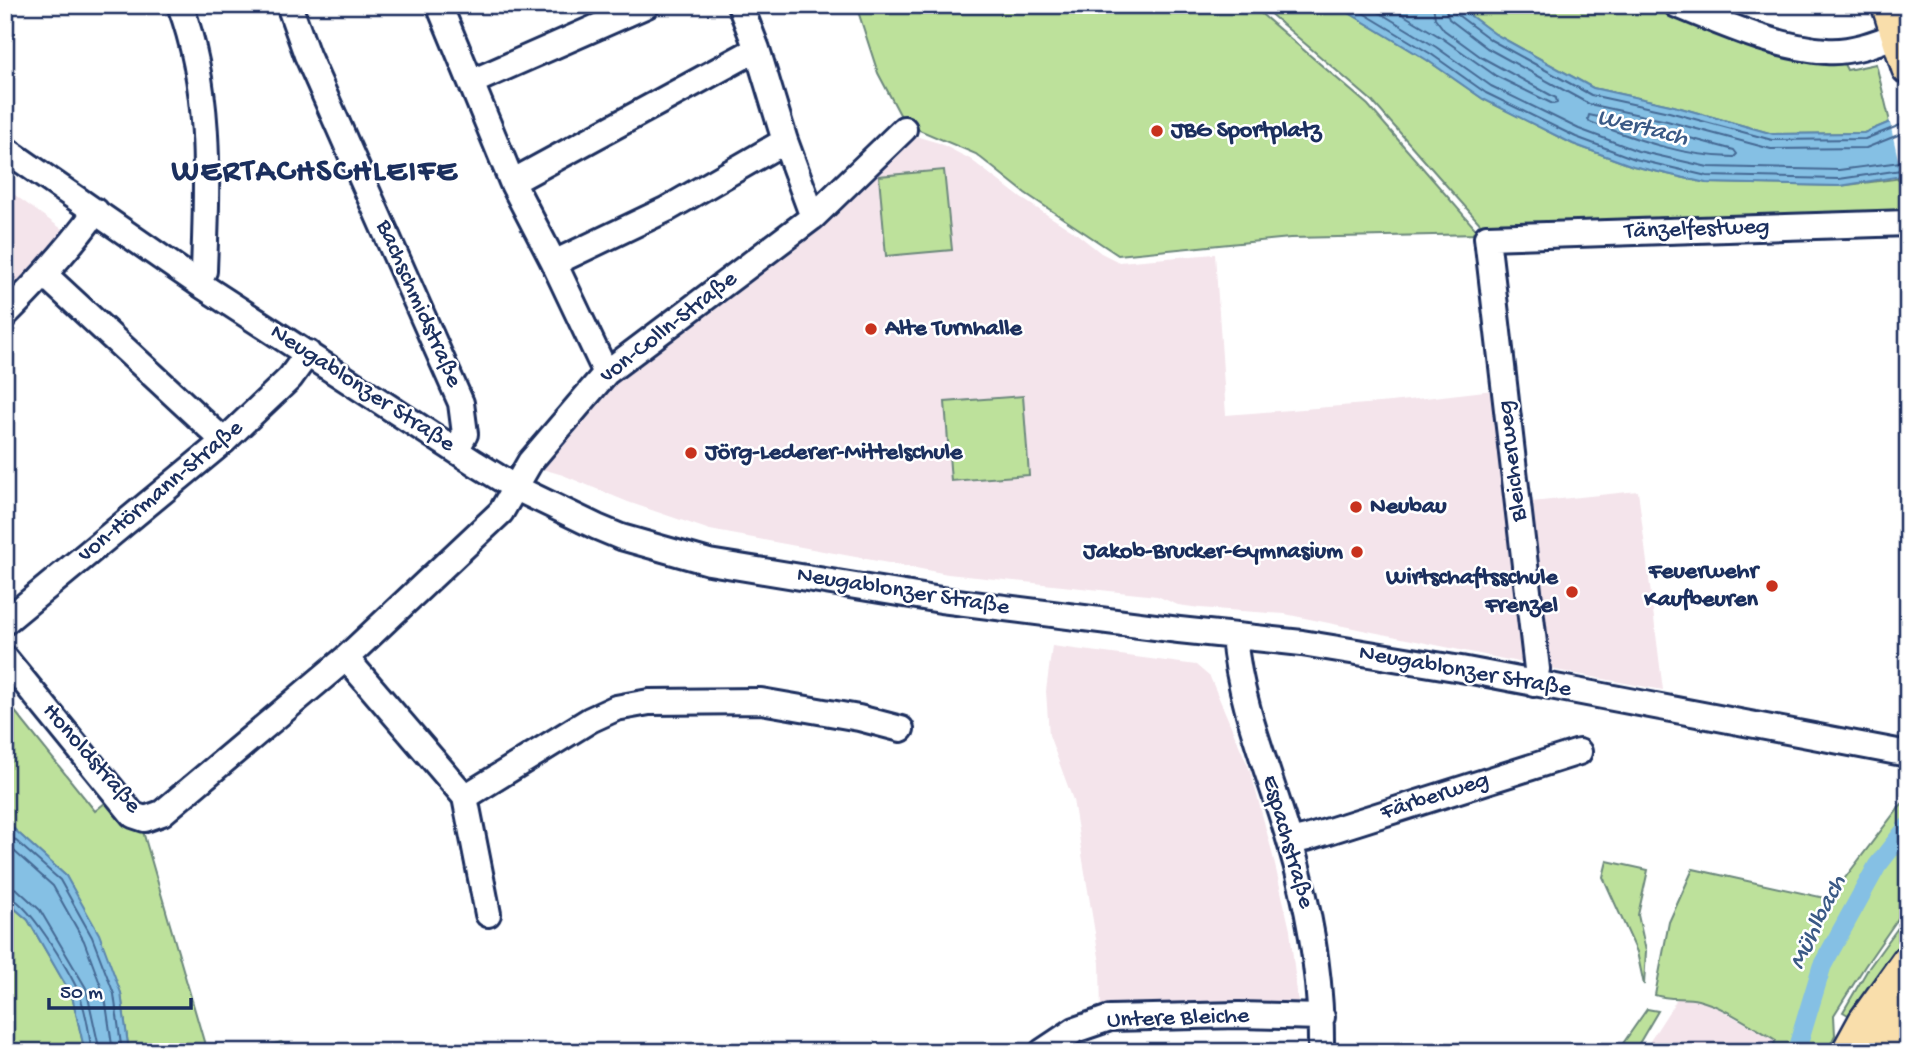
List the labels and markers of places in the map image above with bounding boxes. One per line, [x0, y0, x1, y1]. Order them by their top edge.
place label: JBG Sportplatz [1170, 117, 1323, 146]
marker: JBG Sportplatz [1149, 123, 1165, 139]
place label: Alte Turnhalle [884, 315, 1023, 344]
marker: Alte Turnhalle [863, 321, 879, 337]
place label: Jörg-Lederer-Mittelschule [704, 439, 964, 468]
marker: Jörg-Lederer-Mittelschule [683, 445, 699, 461]
place label: Neubau [1370, 493, 1447, 522]
marker: Neubau [1348, 499, 1364, 515]
place label: Jakob-Brucker-Gymnasium [1082, 538, 1343, 567]
marker: Jakob-Brucker-Gymnasium [1349, 544, 1365, 560]
place label: Feuerwehr Kaufbeuren [1643, 558, 1760, 615]
place label: Wirtschaftsschule Frenzel [1385, 564, 1560, 621]
marker: Feuerwehr Kaufbeuren [1764, 578, 1780, 594]
marker: Wirtschaftsschule Frenzel [1564, 584, 1580, 600]

